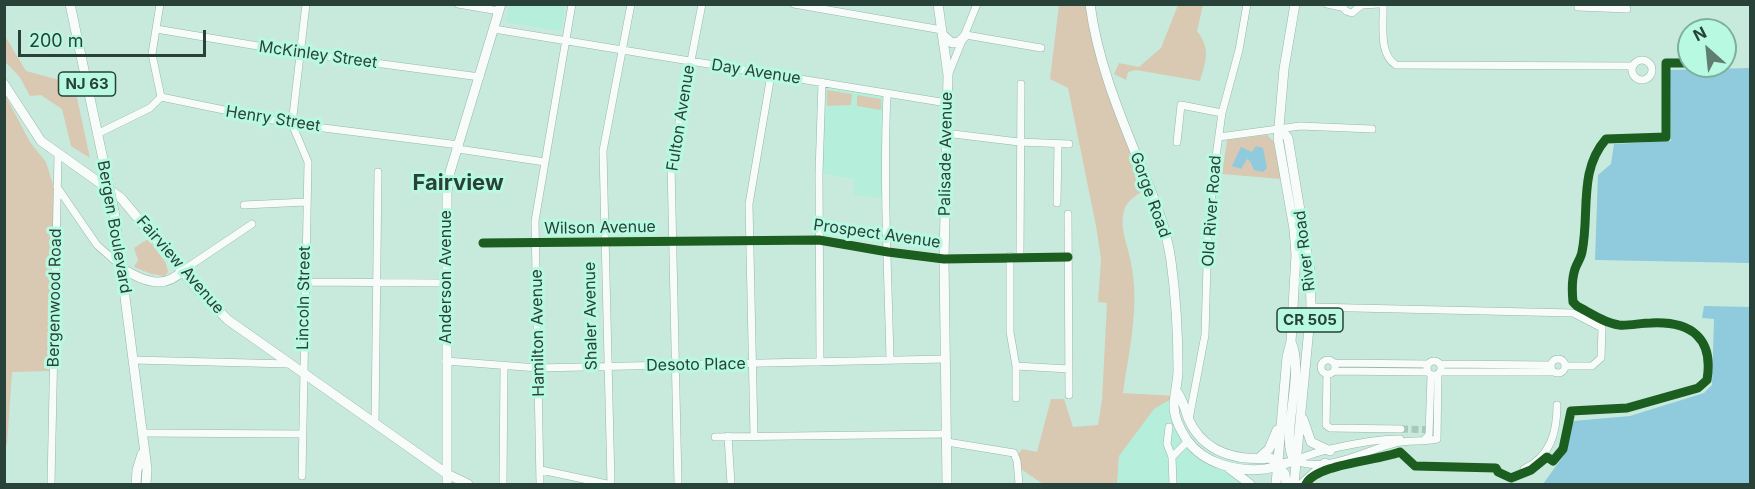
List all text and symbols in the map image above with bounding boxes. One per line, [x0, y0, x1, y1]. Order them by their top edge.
scale bar [21, 18, 208, 56]
north arrow [1677, 18, 1737, 78]
text: N [1690, 22, 1710, 45]
text: 200 m [29, 30, 84, 51]
street label: McKinley Street [258, 37, 378, 73]
street label: Day Avenue [710, 55, 802, 89]
street label: Fulton Avenue [663, 64, 699, 172]
road number: NJ 63 [58, 72, 116, 96]
street label: Palisade Avenue [935, 92, 957, 216]
street label: Henry Street [224, 102, 322, 136]
street label: Gorge Road [1126, 150, 1174, 240]
street label: Old River Road [1199, 155, 1225, 267]
street label: Bergen Boulevard [93, 159, 135, 295]
district label: Fairview [412, 170, 504, 196]
street label: River Road [1291, 209, 1319, 293]
street label: Anderson Avenue [436, 210, 456, 344]
street label: Fairview Avenue [132, 212, 228, 318]
street label: Prospect Avenue [812, 216, 942, 252]
street label: Wilson Avenue [544, 217, 656, 239]
street label: Bergenwood Road [44, 228, 66, 368]
street label: Lincoln Street [293, 246, 315, 350]
street label: Shaler Avenue [580, 262, 602, 370]
street label: Hamilton Avenue [527, 269, 549, 397]
road number: CR 505 [1277, 308, 1343, 332]
street label: Desoto Place [646, 355, 746, 375]

